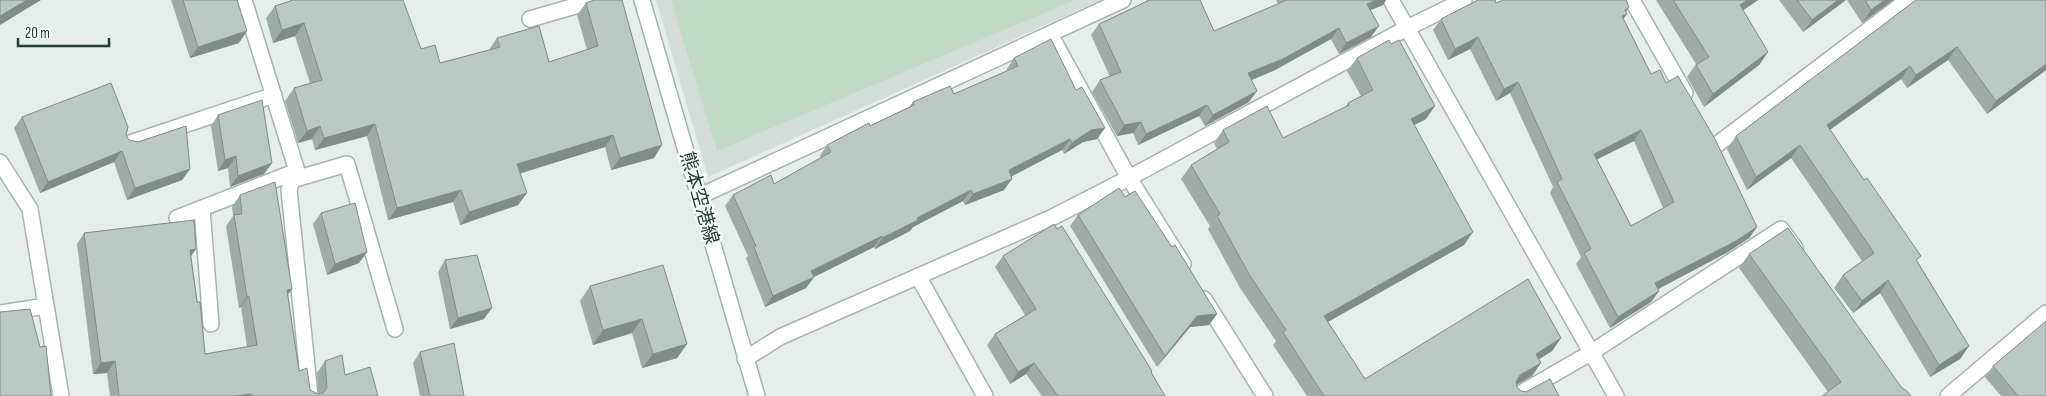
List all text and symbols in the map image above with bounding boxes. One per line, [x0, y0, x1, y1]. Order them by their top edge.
scale bar [18, 15, 109, 47]
text: 20 m [25, 24, 50, 43]
street label: 熊本空港線 [675, 149, 723, 247]

